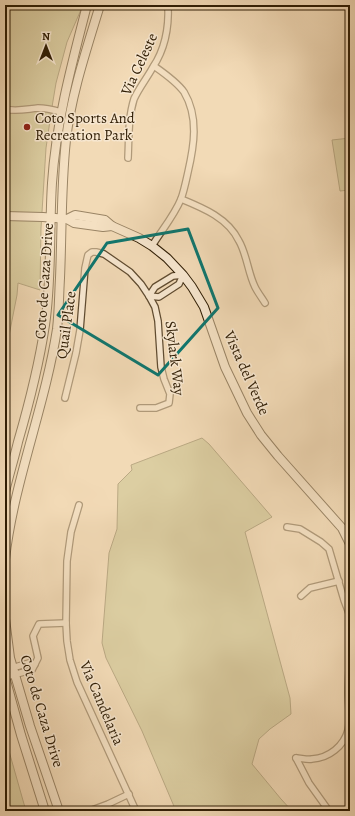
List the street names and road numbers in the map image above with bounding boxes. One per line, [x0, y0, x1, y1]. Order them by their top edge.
street label: Via Celeste [115, 29, 162, 99]
street label: Coto de Caza Drive [30, 222, 58, 340]
street label: Quail Place [51, 290, 81, 360]
street label: Skylark Way [161, 320, 190, 397]
street label: Vista del Verde [219, 327, 275, 419]
street label: Coto de Caza Drive [15, 652, 69, 770]
street label: Via Candelaria [75, 657, 129, 748]

